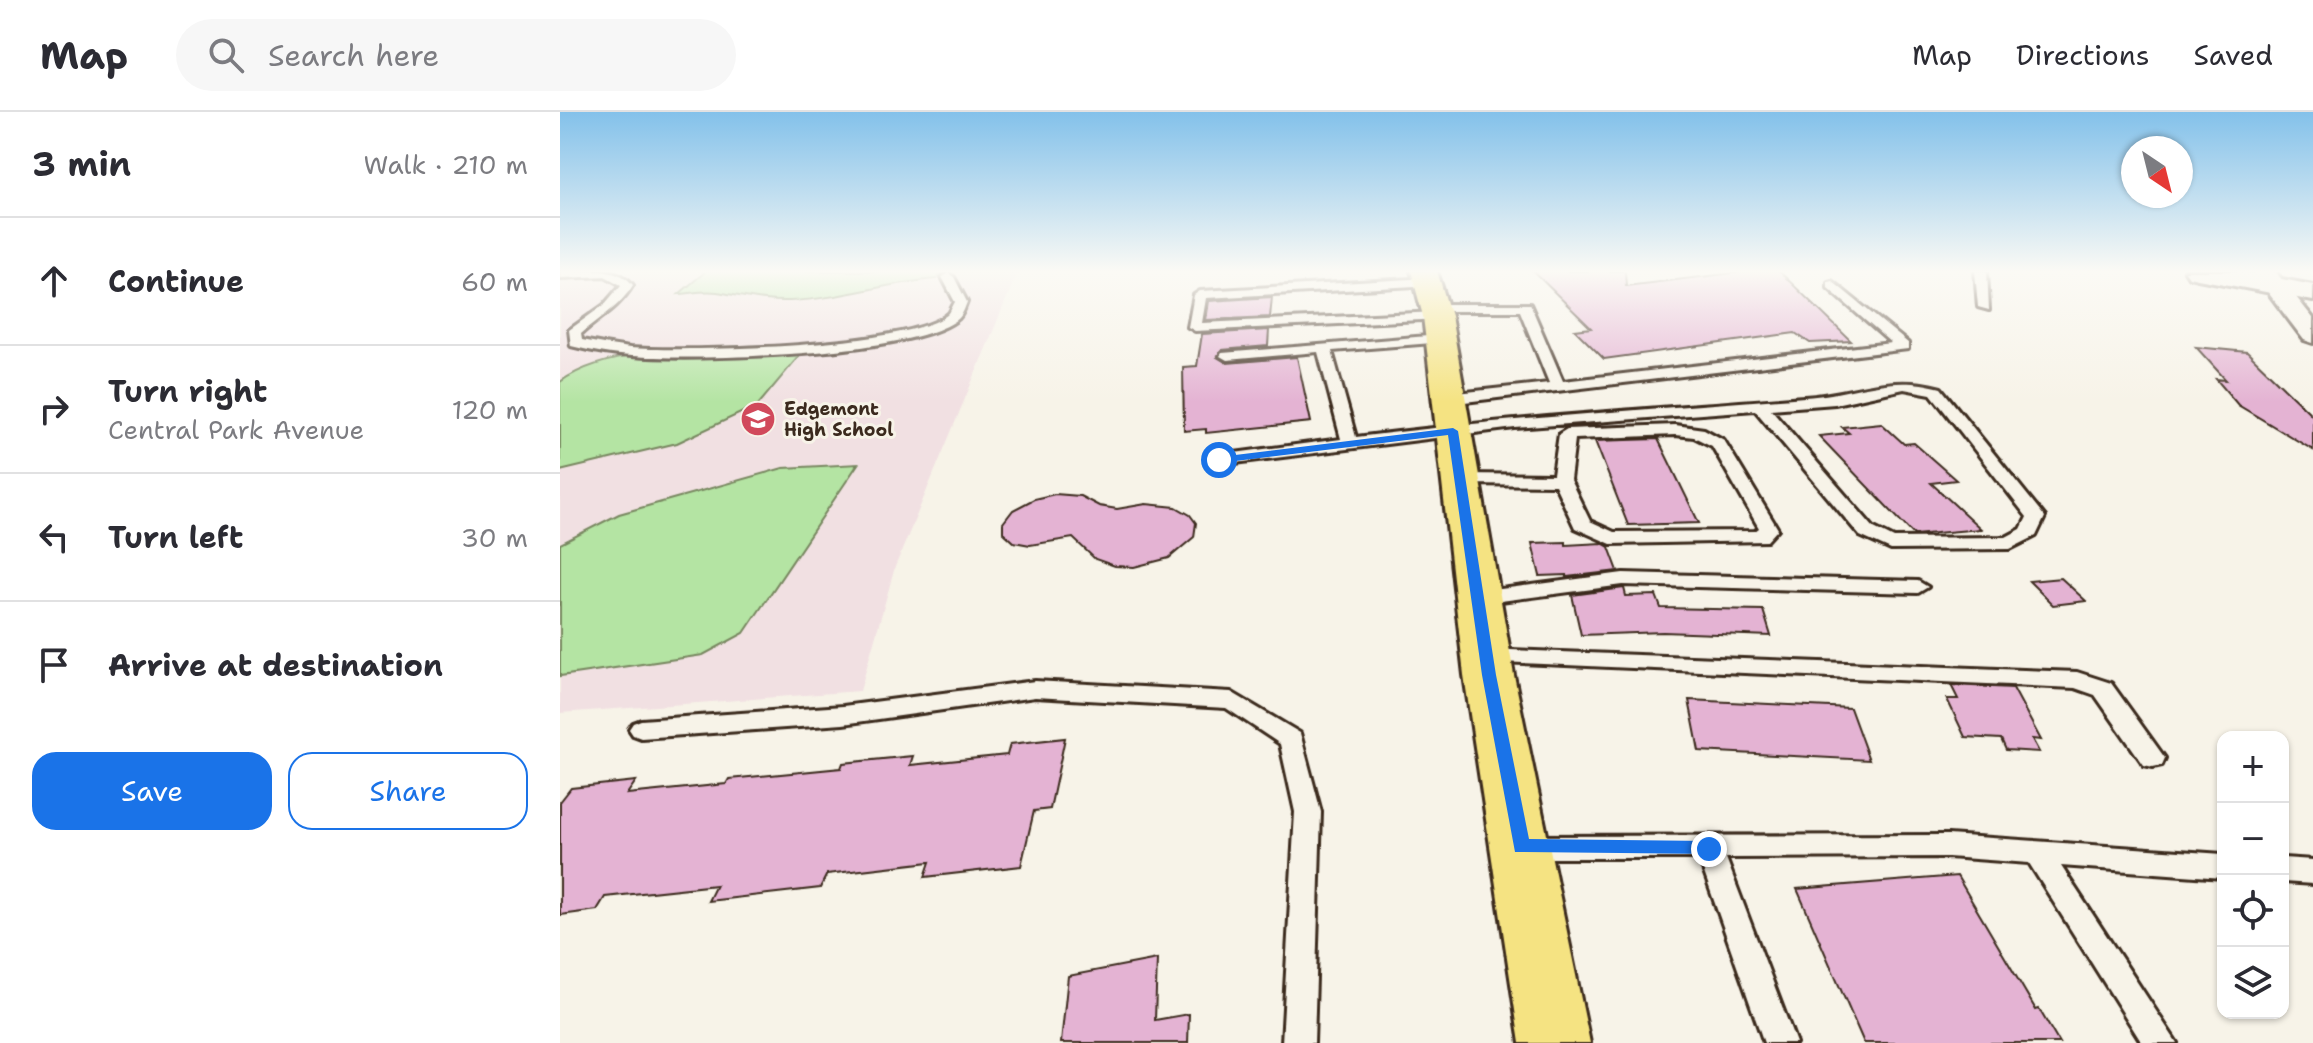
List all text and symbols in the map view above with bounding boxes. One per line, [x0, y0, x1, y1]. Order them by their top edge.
search box [176, 19, 736, 91]
text: Map [40, 30, 128, 81]
icon: search [204, 33, 248, 77]
text: Search here [268, 35, 439, 76]
text: Map [1912, 36, 1972, 74]
text: Directions [2016, 36, 2150, 74]
text: Saved [2194, 36, 2273, 74]
north arrow [2121, 136, 2193, 208]
text: 3 min [32, 141, 131, 187]
text: Walk · 210 m [364, 147, 528, 182]
icon: ahead [32, 259, 76, 303]
text: Continue [108, 261, 244, 302]
text: 60 m [461, 264, 528, 299]
text: Turn right [108, 371, 267, 412]
icon: right [32, 387, 76, 431]
text: 120 m [452, 392, 528, 427]
place label: Edgemont High School [784, 397, 893, 442]
school or university icon: Edgemont High School [739, 400, 777, 438]
text: Central Park Avenue [108, 412, 364, 447]
route start [1201, 442, 1237, 478]
icon: left [32, 515, 76, 559]
text: Turn left [108, 517, 243, 558]
text: 30 m [461, 520, 528, 555]
icon: arrive [32, 643, 76, 687]
text: Arrive at destination [108, 645, 443, 686]
map controls [2217, 731, 2289, 1019]
button: + [2217, 731, 2289, 803]
button: Save [32, 752, 272, 830]
button: Share [288, 752, 528, 830]
button: − [2217, 803, 2289, 875]
route end [1691, 831, 1727, 867]
button: locate [2217, 875, 2289, 947]
button: layers [2217, 947, 2289, 1019]

